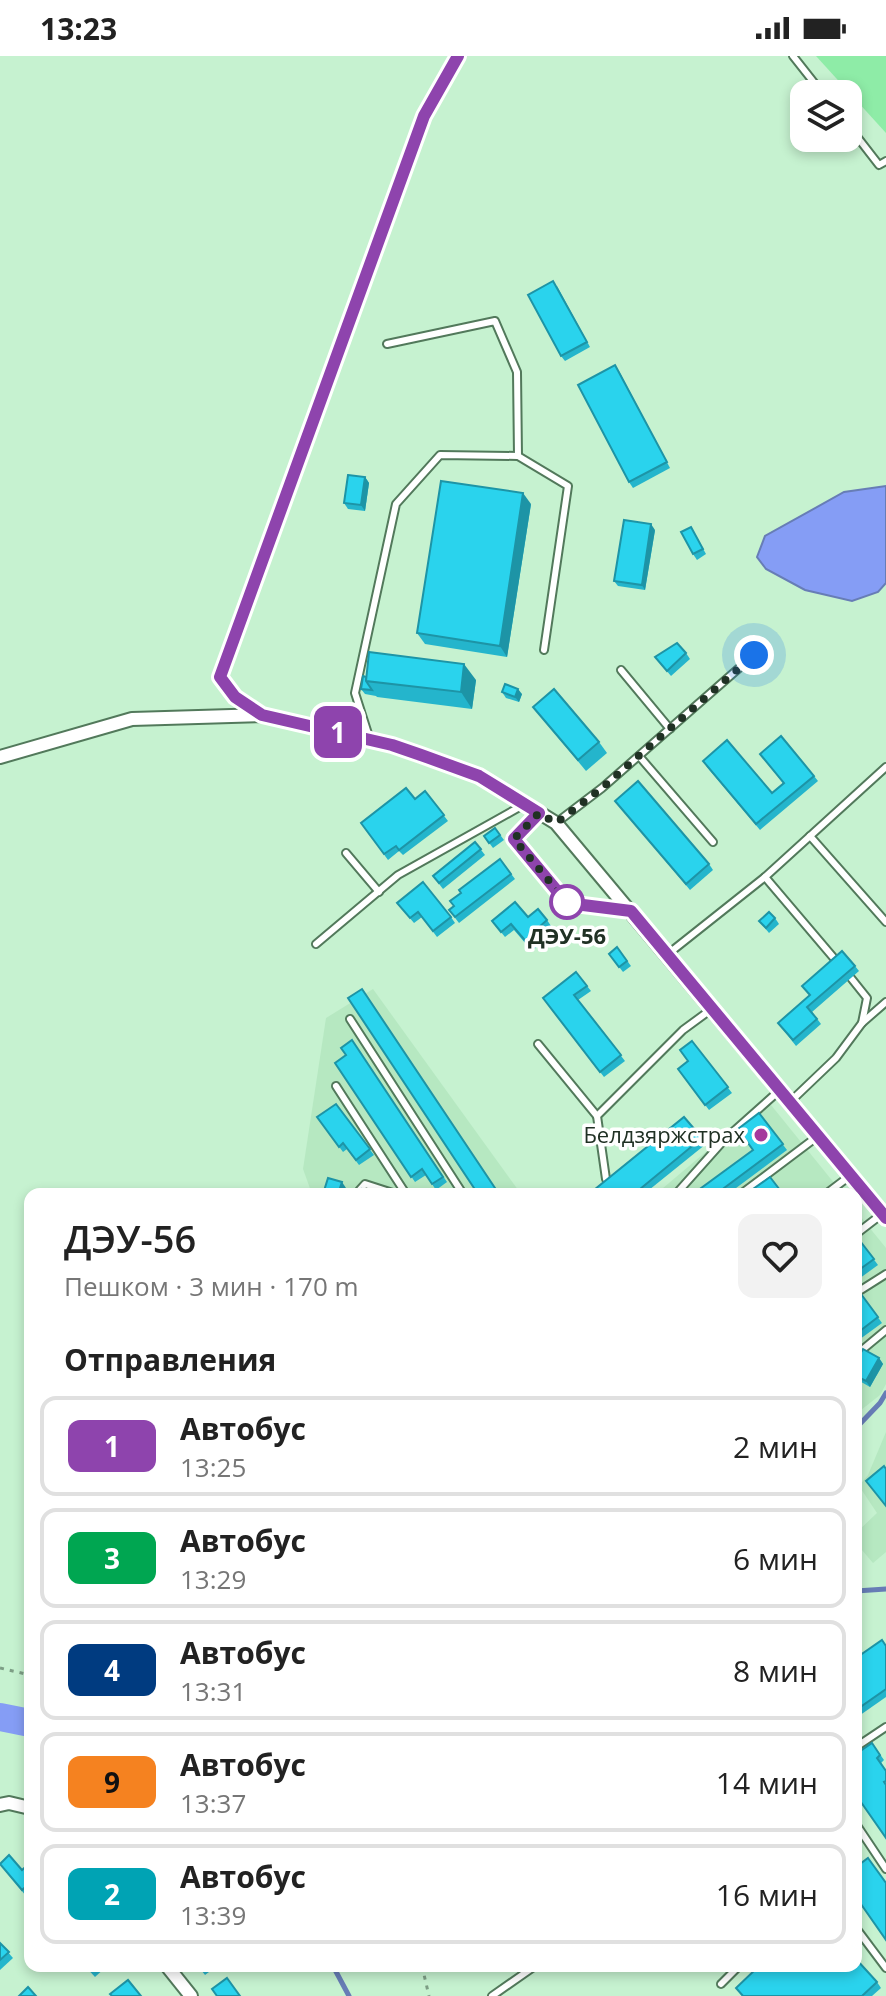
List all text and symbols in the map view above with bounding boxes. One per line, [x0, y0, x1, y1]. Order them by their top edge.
text: 13:23 [40, 8, 117, 49]
map controls [790, 80, 862, 152]
button: layers [790, 80, 862, 152]
your location [734, 635, 774, 675]
line badge: 1 [312, 706, 364, 758]
text: 1 [330, 713, 346, 751]
marker: ДЭУ-56 [550, 885, 584, 919]
place label: ДЭУ-56 [528, 920, 606, 950]
place label: Белдзяржстрах [583, 1119, 745, 1149]
marker: Белдзяржстрах [752, 1126, 770, 1144]
text: ДЭУ-56 [64, 1212, 196, 1264]
button: heart [738, 1214, 822, 1298]
text: Пешком · 3 мин · 170 m [64, 1268, 359, 1304]
text: Отправления [64, 1339, 276, 1380]
text: Автобус [180, 1408, 306, 1449]
text: 2 мин [733, 1426, 818, 1467]
text: 1 [104, 1427, 120, 1465]
text: 13:25 [180, 1449, 246, 1485]
text: Автобус [180, 1520, 306, 1561]
text: 6 мин [733, 1538, 818, 1579]
text: 3 [104, 1539, 120, 1577]
text: 13:29 [180, 1561, 246, 1597]
text: Автобус [180, 1632, 306, 1673]
text: 8 мин [733, 1650, 818, 1691]
text: 4 [104, 1651, 120, 1689]
text: 13:31 [180, 1673, 246, 1709]
text: Автобус [180, 1744, 306, 1785]
text: 14 мин [716, 1762, 818, 1803]
text: 9 [104, 1763, 120, 1801]
text: 13:37 [180, 1785, 246, 1821]
text: Автобус [180, 1856, 306, 1897]
text: 16 мин [716, 1874, 818, 1915]
text: 2 [104, 1875, 120, 1913]
text: 13:39 [180, 1897, 246, 1933]

